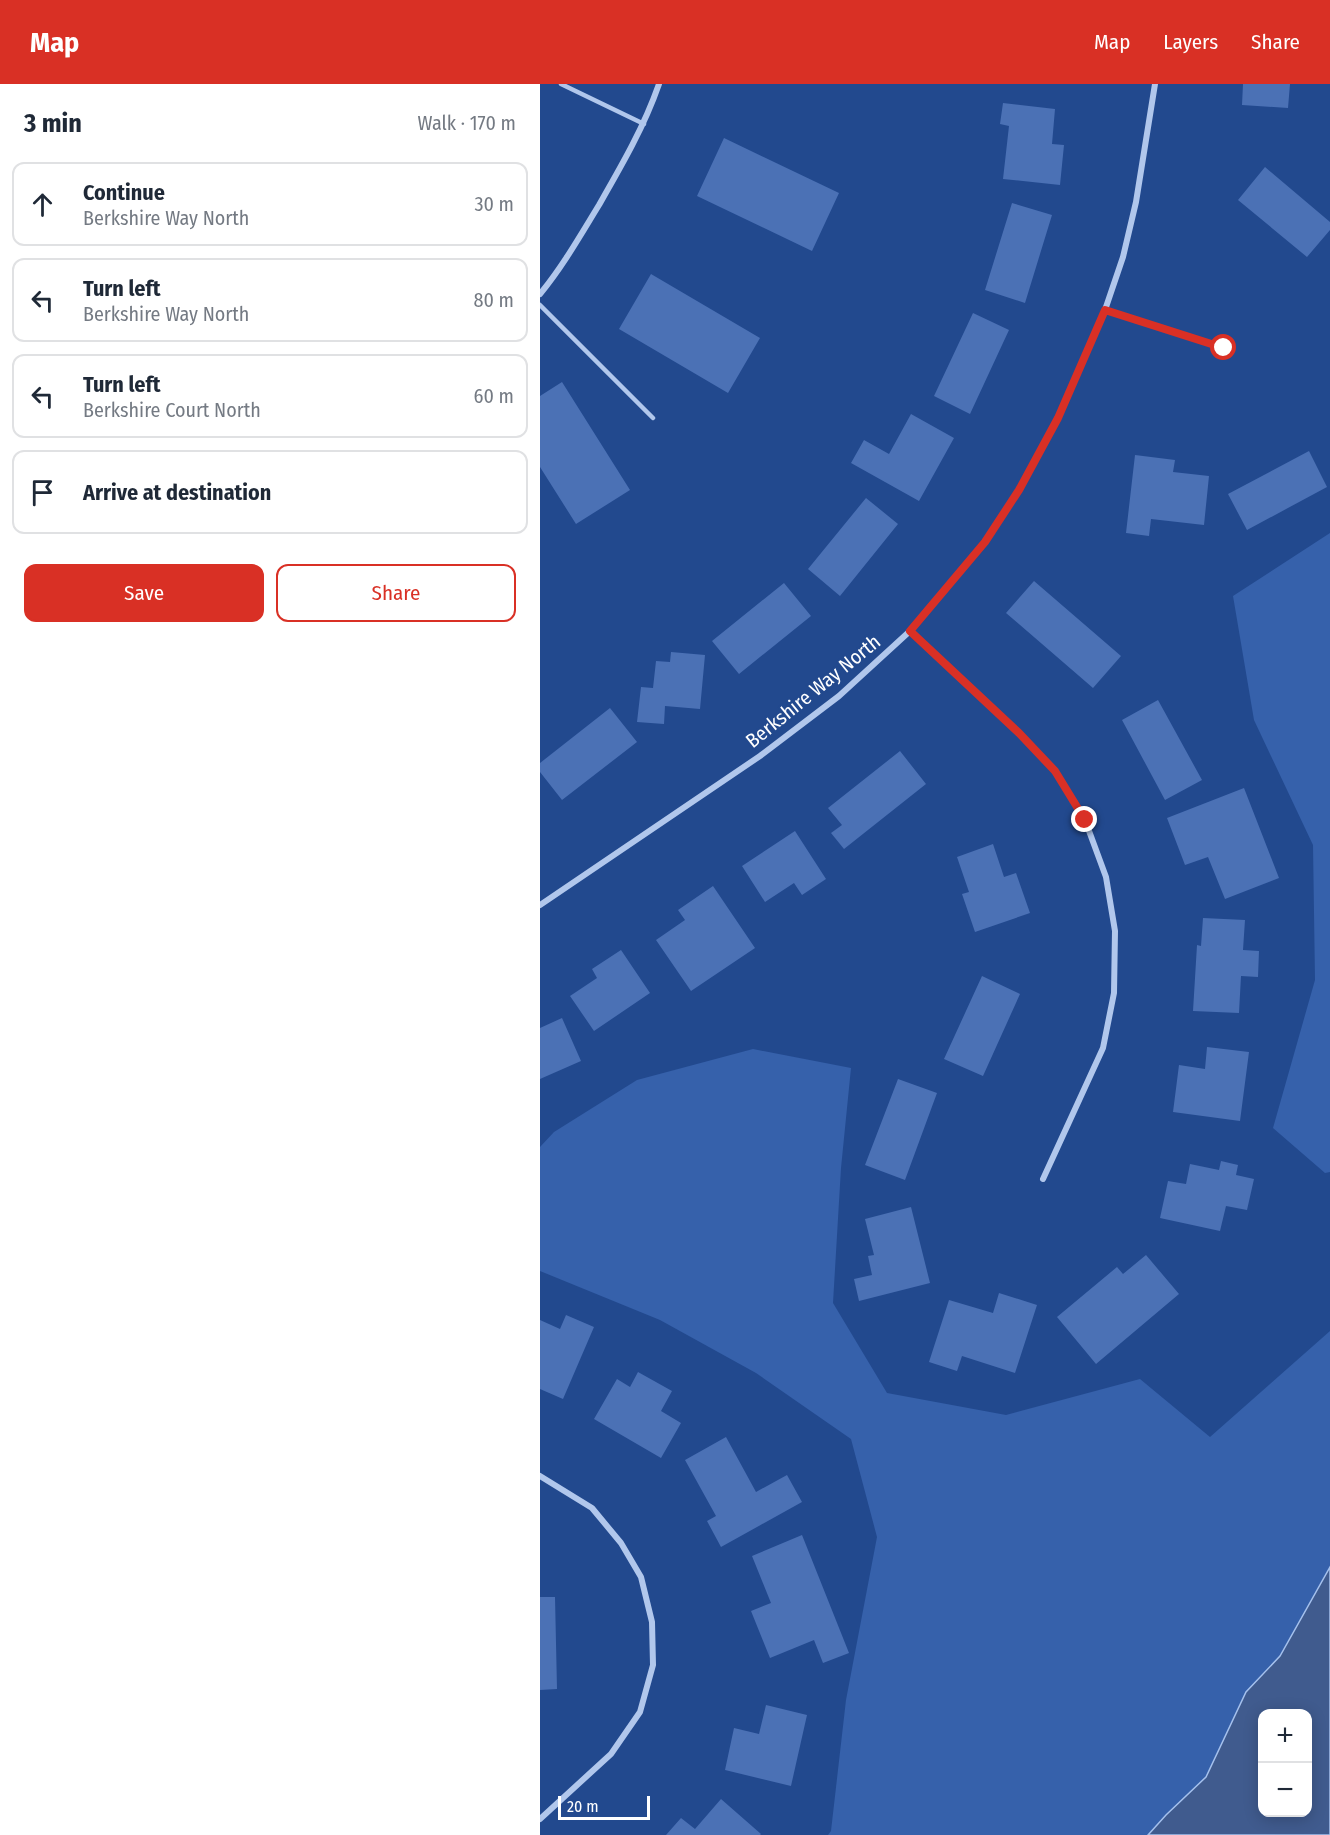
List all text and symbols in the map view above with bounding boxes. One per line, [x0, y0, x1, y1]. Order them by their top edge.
text: Map [30, 26, 79, 59]
text: Map [1094, 29, 1130, 55]
text: Layers [1163, 29, 1218, 55]
text: Share [1251, 29, 1300, 55]
text: 3 min [24, 108, 82, 139]
text: Walk · 170 m [418, 111, 516, 135]
text: Continue [83, 179, 165, 206]
icon: ahead [26, 188, 59, 221]
text: 30 m [474, 192, 514, 216]
text: Berkshire Way North [83, 206, 249, 230]
text: Turn left [83, 275, 161, 302]
icon: left [26, 284, 59, 317]
text: 80 m [474, 288, 514, 312]
text: Berkshire Way North [83, 302, 249, 326]
route start [1210, 334, 1236, 360]
text: Turn left [83, 371, 161, 398]
icon: left [26, 380, 59, 413]
text: 60 m [474, 384, 514, 408]
text: Berkshire Court North [83, 398, 261, 422]
icon: arrive [26, 476, 59, 509]
text: Arrive at destination [83, 479, 271, 506]
button: Save [24, 564, 264, 622]
button: Share [276, 564, 516, 622]
street label: Berkshire Way North [741, 629, 885, 753]
route end [1071, 806, 1097, 832]
map controls [1258, 1709, 1312, 1817]
button: + [1258, 1709, 1312, 1763]
button: − [1258, 1763, 1312, 1817]
scale bar [558, 1793, 650, 1820]
text: 20 m [567, 1797, 598, 1816]

